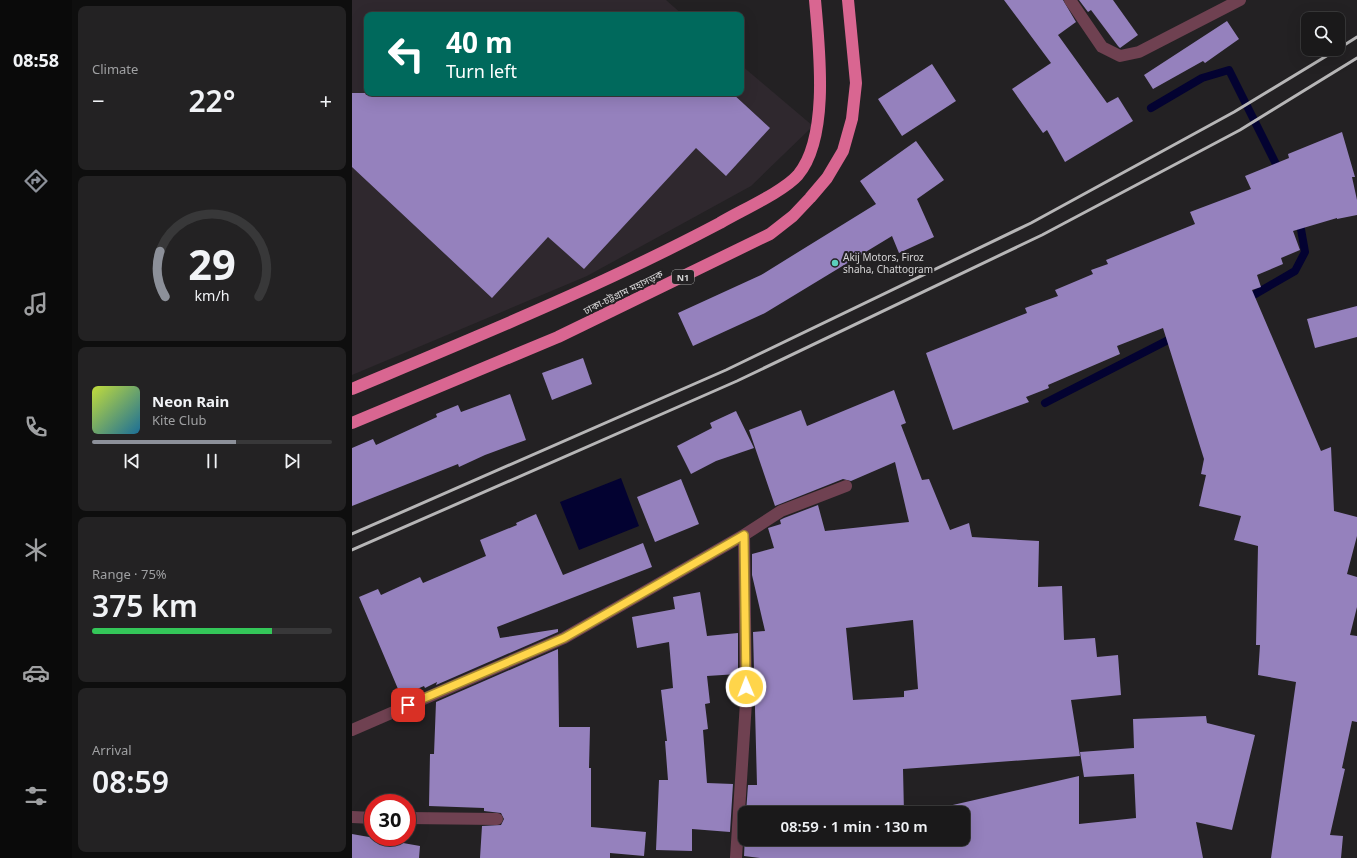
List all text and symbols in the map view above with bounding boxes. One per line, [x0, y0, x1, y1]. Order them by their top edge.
map controls [1301, 12, 1345, 56]
button: search [1301, 12, 1345, 56]
text: 40 m [446, 23, 513, 61]
icon: left [380, 28, 432, 80]
text: 08:58 [13, 48, 59, 72]
text: Turn left [446, 59, 517, 83]
text: Climate [92, 60, 138, 78]
text: 22° [188, 80, 236, 121]
text: − [92, 85, 105, 115]
text: + [319, 85, 332, 115]
icon: directions [22, 167, 50, 195]
text: 29 [188, 235, 236, 291]
place label: Akij Motors, Firoz shaha, Chattogram [843, 250, 933, 276]
marker: Akij Motors, Firoz shaha, Chattogram [830, 258, 840, 268]
street label: ঢাকা-চট্টগ্রাম মহাসড়ক [580, 266, 666, 318]
road number: N1 [672, 270, 694, 284]
text: km/h [194, 285, 230, 304]
icon: music [22, 290, 50, 318]
text: Neon Rain [152, 391, 229, 411]
text: Kite Club [152, 411, 206, 429]
icon: phone [22, 413, 50, 441]
icon: previous [121, 450, 143, 472]
icon: pause [201, 450, 223, 472]
icon: next [281, 450, 303, 472]
icon: climate [22, 536, 50, 564]
text: Range · 75% [92, 565, 167, 583]
text: 375 km [92, 585, 198, 626]
icon: car [22, 659, 50, 687]
position arrow [725, 666, 767, 708]
pin [391, 688, 425, 722]
icon: arrive [397, 694, 419, 716]
text: Arrival [92, 741, 132, 759]
text: 08:59 [92, 761, 169, 802]
icon: filters [22, 782, 50, 810]
speed limit sign: 30 [364, 794, 416, 846]
text: 08:59 · 1 min · 130 m [780, 816, 928, 836]

